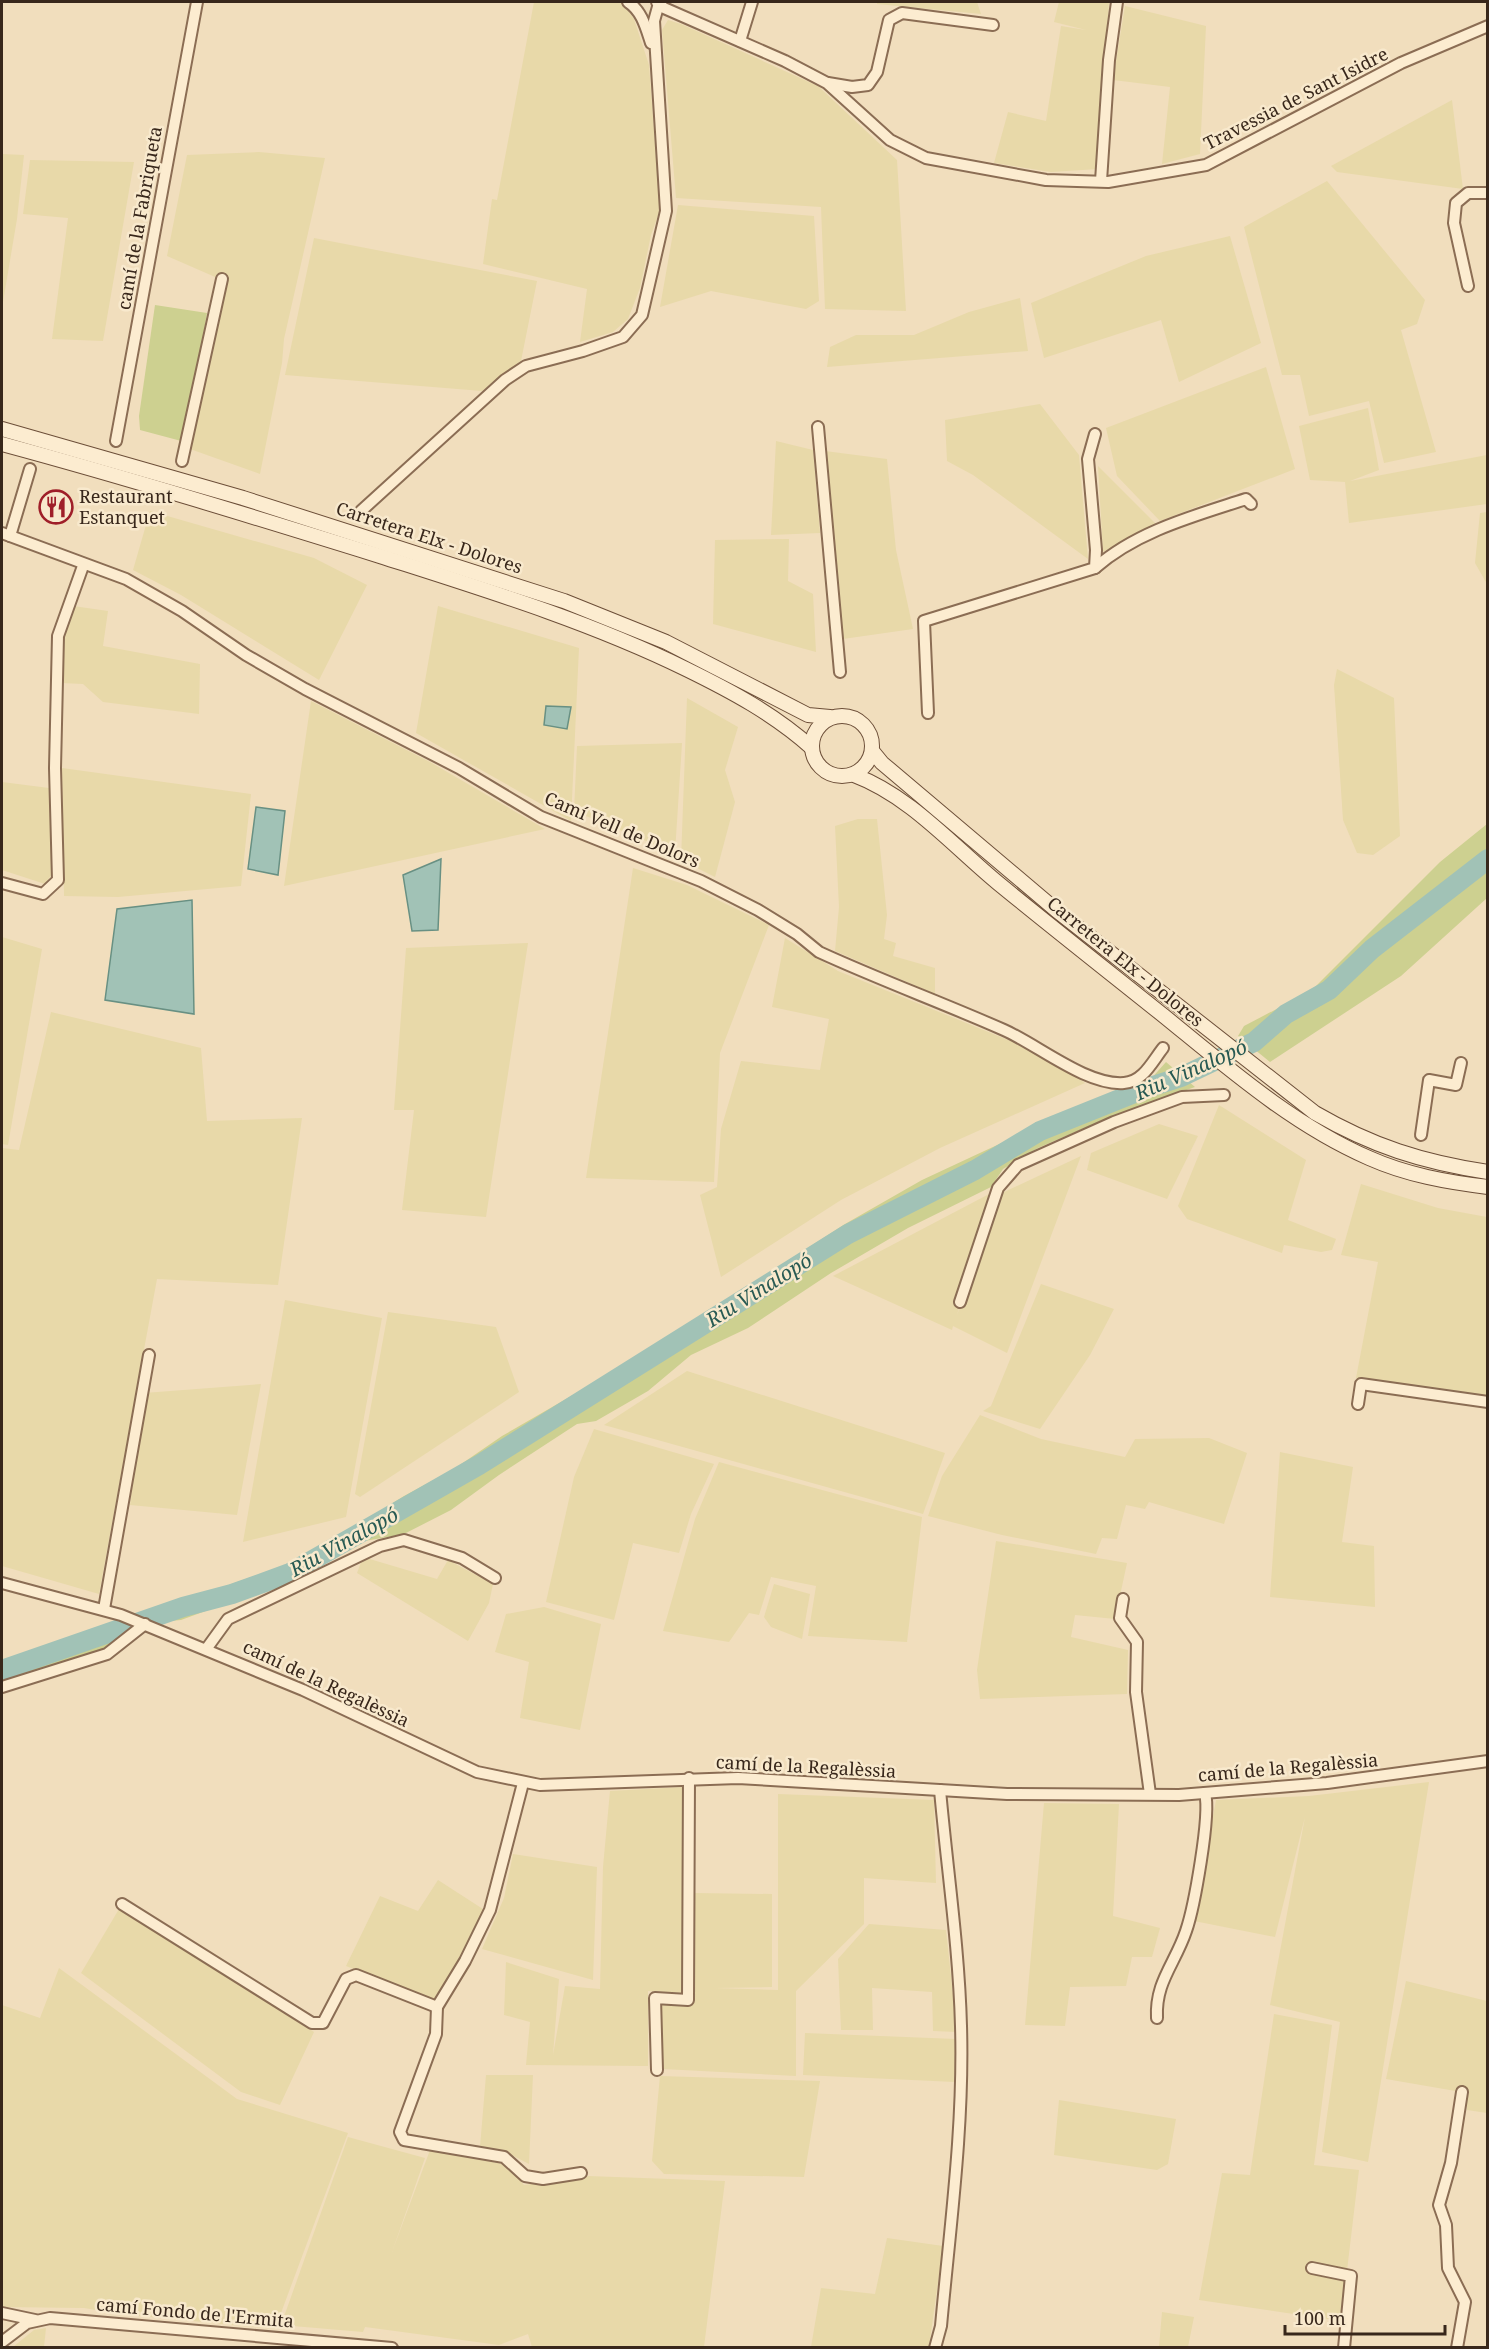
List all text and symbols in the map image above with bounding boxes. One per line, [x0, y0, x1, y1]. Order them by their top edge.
street label: Travessia de Sant Isidre [1199, 41, 1392, 155]
street label: camí de la Fabriqueta [111, 124, 167, 312]
place label: Restaurant Estanquet [79, 484, 173, 529]
restaurant icon: Restaurant Estanquet [38, 489, 74, 525]
street label: Carretera Elx - Dolores [333, 496, 526, 579]
street label: Camí Vell de Dolors [541, 785, 704, 873]
street label: Carretera Elx - Dolores [1043, 891, 1209, 1032]
water label: Riu Vinalopó [1129, 1033, 1251, 1107]
water label: Riu Vinalopó [700, 1246, 817, 1333]
water label: Riu Vinalopó [284, 1501, 403, 1583]
street label: camí de la Regalèssia [239, 1634, 413, 1732]
street label: camí de la Regalèssia [1197, 1747, 1379, 1787]
street label: camí de la Regalèssia [715, 1749, 897, 1783]
street label: camí Fondo de l'Ermita [95, 2291, 295, 2333]
scale bar [1285, 2298, 1446, 2336]
text: 100 m [1294, 2306, 1346, 2330]

